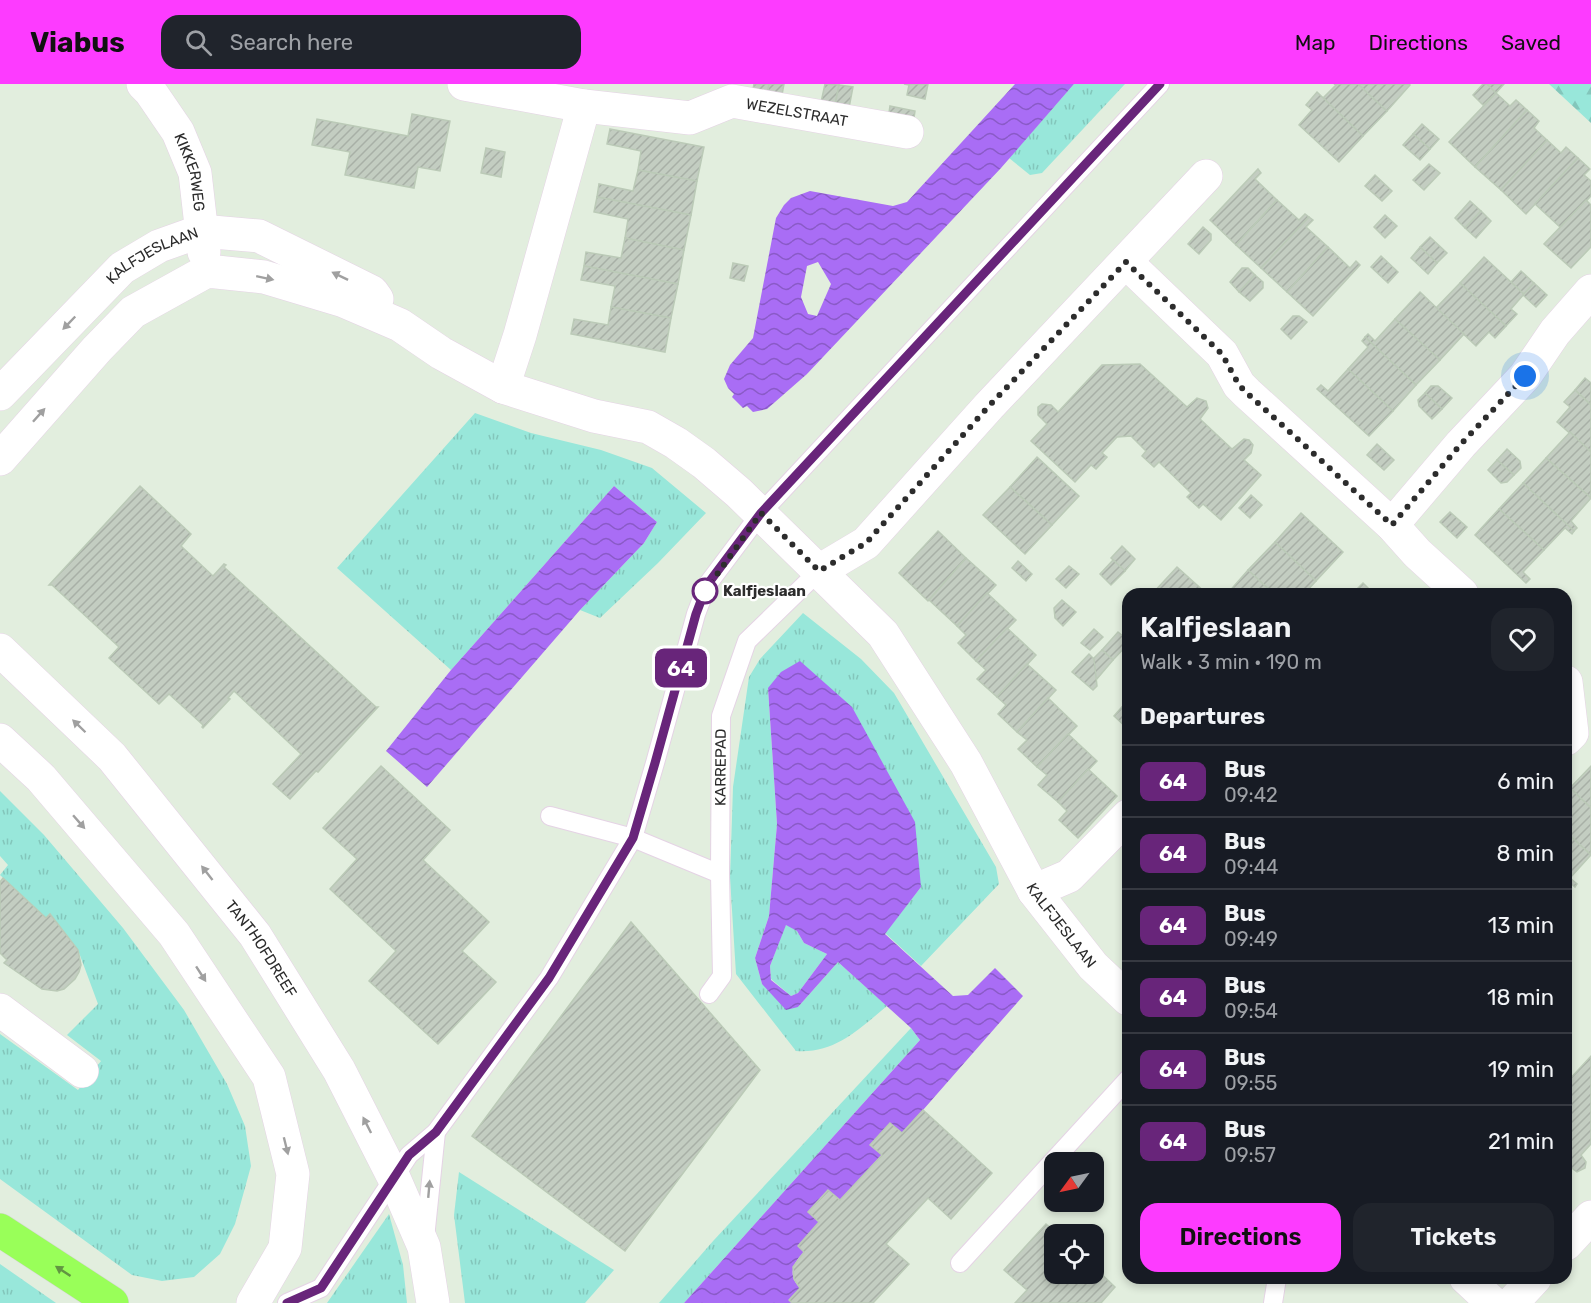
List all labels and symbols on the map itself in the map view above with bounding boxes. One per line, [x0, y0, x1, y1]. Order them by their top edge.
street label: WEZELSTRAAT [745, 95, 850, 130]
street label: KIKKERWEG [170, 130, 208, 212]
street label: KALFJESLAAN [102, 224, 201, 288]
one-way arrow [331, 271, 348, 281]
one-way arrow [256, 274, 275, 283]
one-way arrow [62, 315, 76, 329]
your location [1510, 361, 1540, 391]
one-way arrow [32, 408, 45, 423]
marker: Kalfjeslaan [692, 578, 718, 604]
place label: Kalfjeslaan [723, 582, 806, 600]
line badge: 64 [654, 648, 708, 688]
one-way arrow [73, 719, 87, 733]
street label: KARREPAD [711, 729, 730, 806]
one-way arrow [72, 814, 85, 829]
one-way arrow [200, 865, 213, 881]
street label: KALFJESLAAN [1022, 880, 1100, 971]
street label: TANTHOFDREEF [222, 897, 301, 1001]
one-way arrow [195, 966, 206, 982]
one-way arrow [363, 1117, 372, 1134]
one-way arrow [282, 1137, 292, 1155]
north arrow [1044, 1152, 1104, 1212]
one-way arrow [424, 1180, 434, 1199]
one-way arrow [55, 1266, 71, 1277]

